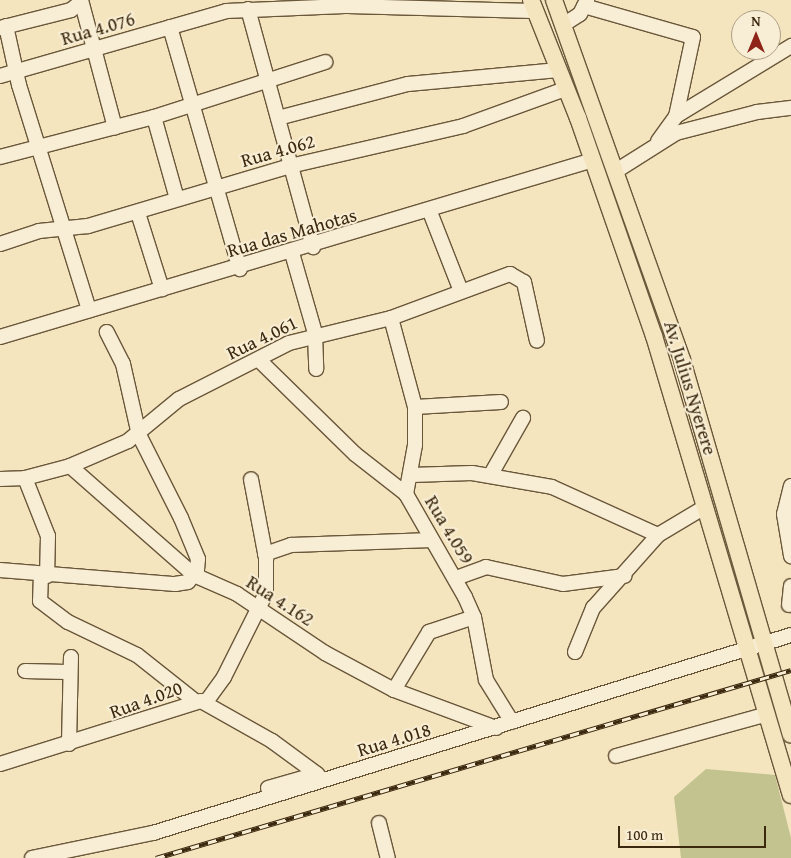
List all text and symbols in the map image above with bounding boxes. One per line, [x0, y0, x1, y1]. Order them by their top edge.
street label: Rua 4.076 [59, 8, 137, 50]
north arrow [731, 10, 781, 60]
text: N [751, 11, 761, 31]
street label: Rua 4.062 [239, 130, 317, 172]
street label: Rua das Mahotas [225, 204, 359, 262]
street label: Rua 4.061 [223, 311, 301, 365]
street label: Av. Julius Nyerere [659, 318, 721, 458]
street label: Rua 4.059 [420, 492, 478, 568]
street label: Rua 4.162 [242, 571, 318, 631]
street label: Rua 4.020 [107, 676, 185, 724]
street label: Rua 4.018 [355, 718, 433, 762]
scale bar [621, 816, 768, 848]
text: 100 m [626, 824, 663, 845]

